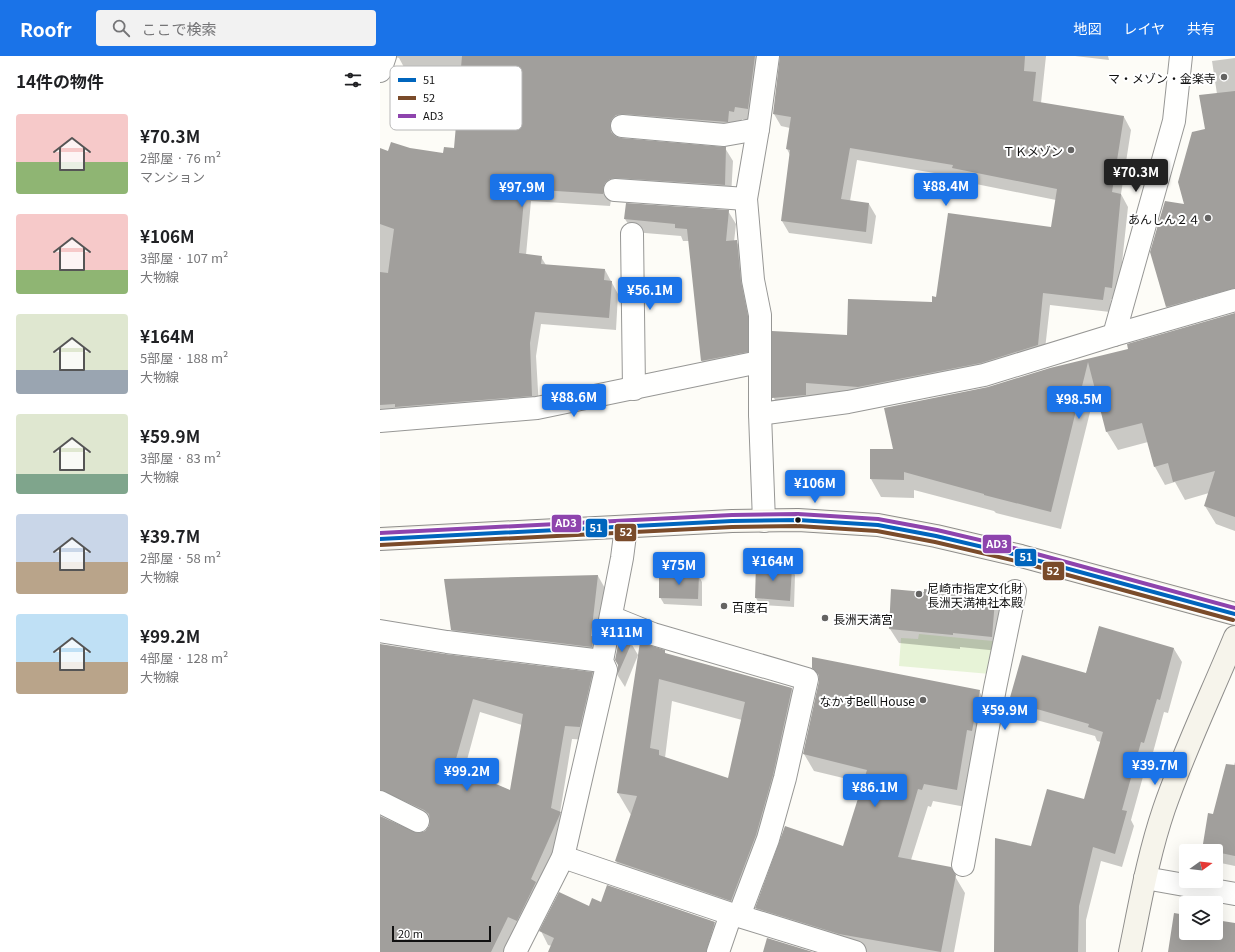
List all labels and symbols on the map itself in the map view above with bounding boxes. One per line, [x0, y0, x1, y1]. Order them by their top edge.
legend [390, 66, 522, 130]
place label: マ・メゾン・金楽寺 [1108, 69, 1216, 86]
text: 51 [423, 71, 435, 87]
marker: マ・メゾン・金楽寺 [1219, 72, 1229, 82]
text: 52 [423, 89, 435, 105]
text: AD3 [423, 107, 443, 123]
place label: ＴＫメゾン [1003, 142, 1063, 159]
marker: ＴＫメゾン [1066, 145, 1076, 155]
pin: ¥70.3M [1103, 159, 1169, 193]
pin: ¥88.4M [913, 173, 979, 207]
pin: ¥97.9M [489, 174, 555, 208]
place label: あんしん２４ [1128, 210, 1200, 227]
marker: あんしん２４ [1203, 213, 1213, 223]
pin: ¥56.1M [617, 277, 683, 311]
pin: ¥88.6M [541, 384, 607, 418]
pin: ¥98.5M [1046, 386, 1112, 420]
pin: ¥106M [787, 470, 843, 504]
line badge: AD3 [551, 514, 582, 533]
text: AD3 [554, 514, 577, 530]
unlabelled marker [793, 515, 803, 525]
line badge: 51 [585, 518, 608, 538]
text: 51 [590, 519, 602, 535]
line badge: 52 [614, 523, 637, 542]
text: 52 [620, 523, 632, 539]
line badge: AD3 [982, 534, 1012, 554]
text: AD3 [985, 535, 1008, 551]
pin: ¥164M [745, 548, 801, 582]
line badge: 51 [1014, 548, 1037, 567]
text: 51 [1020, 548, 1032, 564]
pin: ¥75M [655, 552, 703, 586]
line badge: 52 [1042, 561, 1065, 581]
text: 52 [1047, 562, 1059, 578]
place label: 尼崎市指定文化財 長洲天満神社本殿 [927, 579, 1023, 610]
marker: 尼崎市指定文化財 長洲天満神社本殿 [914, 589, 924, 599]
place label: 百度石 [732, 598, 768, 615]
marker: 百度石 [719, 601, 729, 611]
place label: 長洲天満宮 [833, 610, 893, 627]
marker: 長洲天満宮 [820, 613, 830, 623]
pin: ¥111M [594, 619, 650, 653]
place label: なかすBell House [819, 692, 915, 709]
marker: なかすBell House [918, 695, 928, 705]
pin: ¥59.9M [972, 697, 1038, 731]
pin: ¥39.7M [1122, 752, 1188, 786]
pin: ¥99.2M [434, 758, 500, 792]
pin: ¥86.1M [842, 774, 908, 808]
north arrow [1179, 844, 1223, 888]
scale bar [392, 924, 491, 943]

